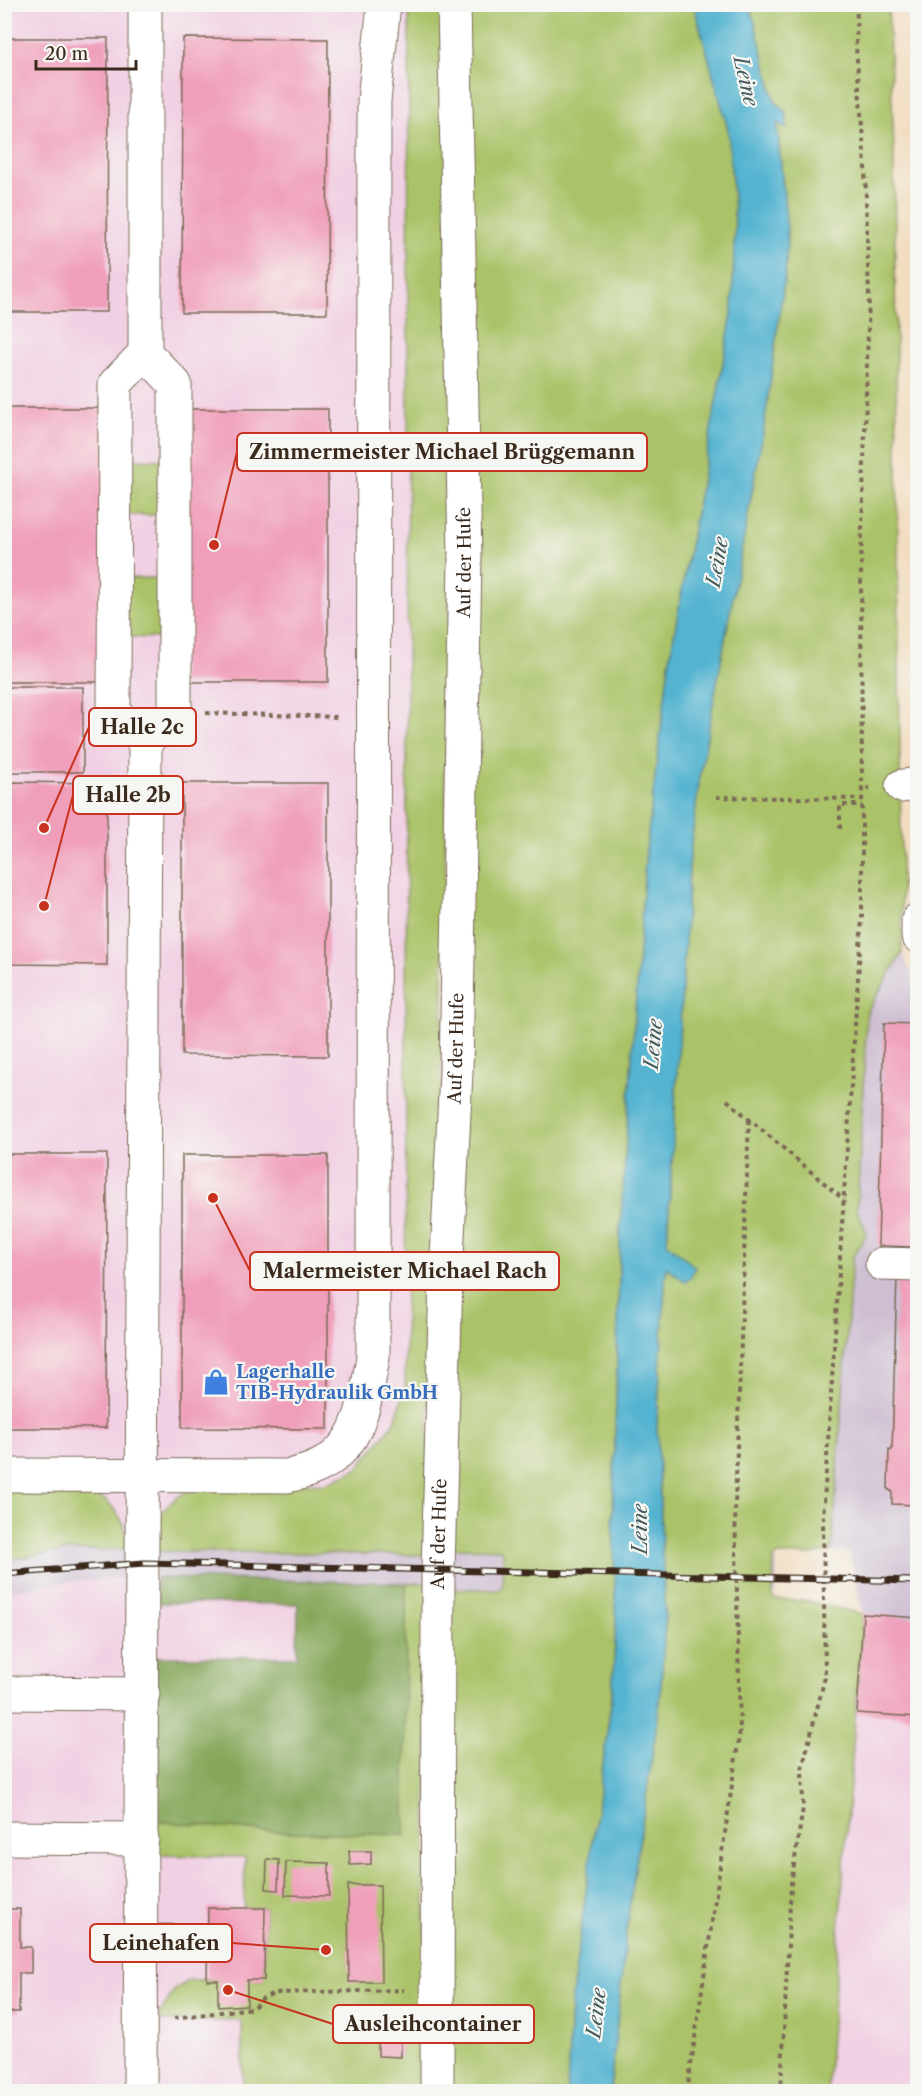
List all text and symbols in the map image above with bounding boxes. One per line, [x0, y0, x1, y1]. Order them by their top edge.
scale bar [36, 33, 136, 71]
text: 20 m [45, 43, 89, 65]
water label: Leine [728, 52, 764, 109]
callout: Zimmermeister Michael Brüggemann [237, 433, 647, 471]
text: Zimmermeister Michael Brüggemann [249, 440, 635, 464]
street label: Auf der Hufe [453, 507, 476, 619]
water label: Leine [700, 534, 733, 591]
callout: Halle 2c [89, 708, 196, 746]
text: Halle 2c [100, 715, 184, 739]
callout: Halle 2b [73, 776, 183, 814]
text: Halle 2b [85, 783, 171, 807]
street label: Auf der Hufe [443, 993, 468, 1105]
water label: Leine [639, 1017, 667, 1072]
callout: Malermeister Michael Rach [250, 1252, 559, 1290]
text: Malermeister Michael Rach [263, 1259, 548, 1283]
place label: Lagerhalle TIB-Hydraulik GmbH [236, 1361, 438, 1404]
shop icon: Lagerhalle TIB-Hydraulik GmbH [201, 1367, 231, 1397]
street label: Auf der Hufe [427, 1478, 451, 1591]
water label: Leine [628, 1503, 652, 1556]
callout: Leinehafen [90, 1924, 232, 1962]
text: Leinehafen [102, 1931, 220, 1955]
water label: Leine [581, 1985, 611, 2041]
callout: Ausleihcontainer [333, 2005, 534, 2043]
text: Ausleihcontainer [343, 2012, 522, 2036]

